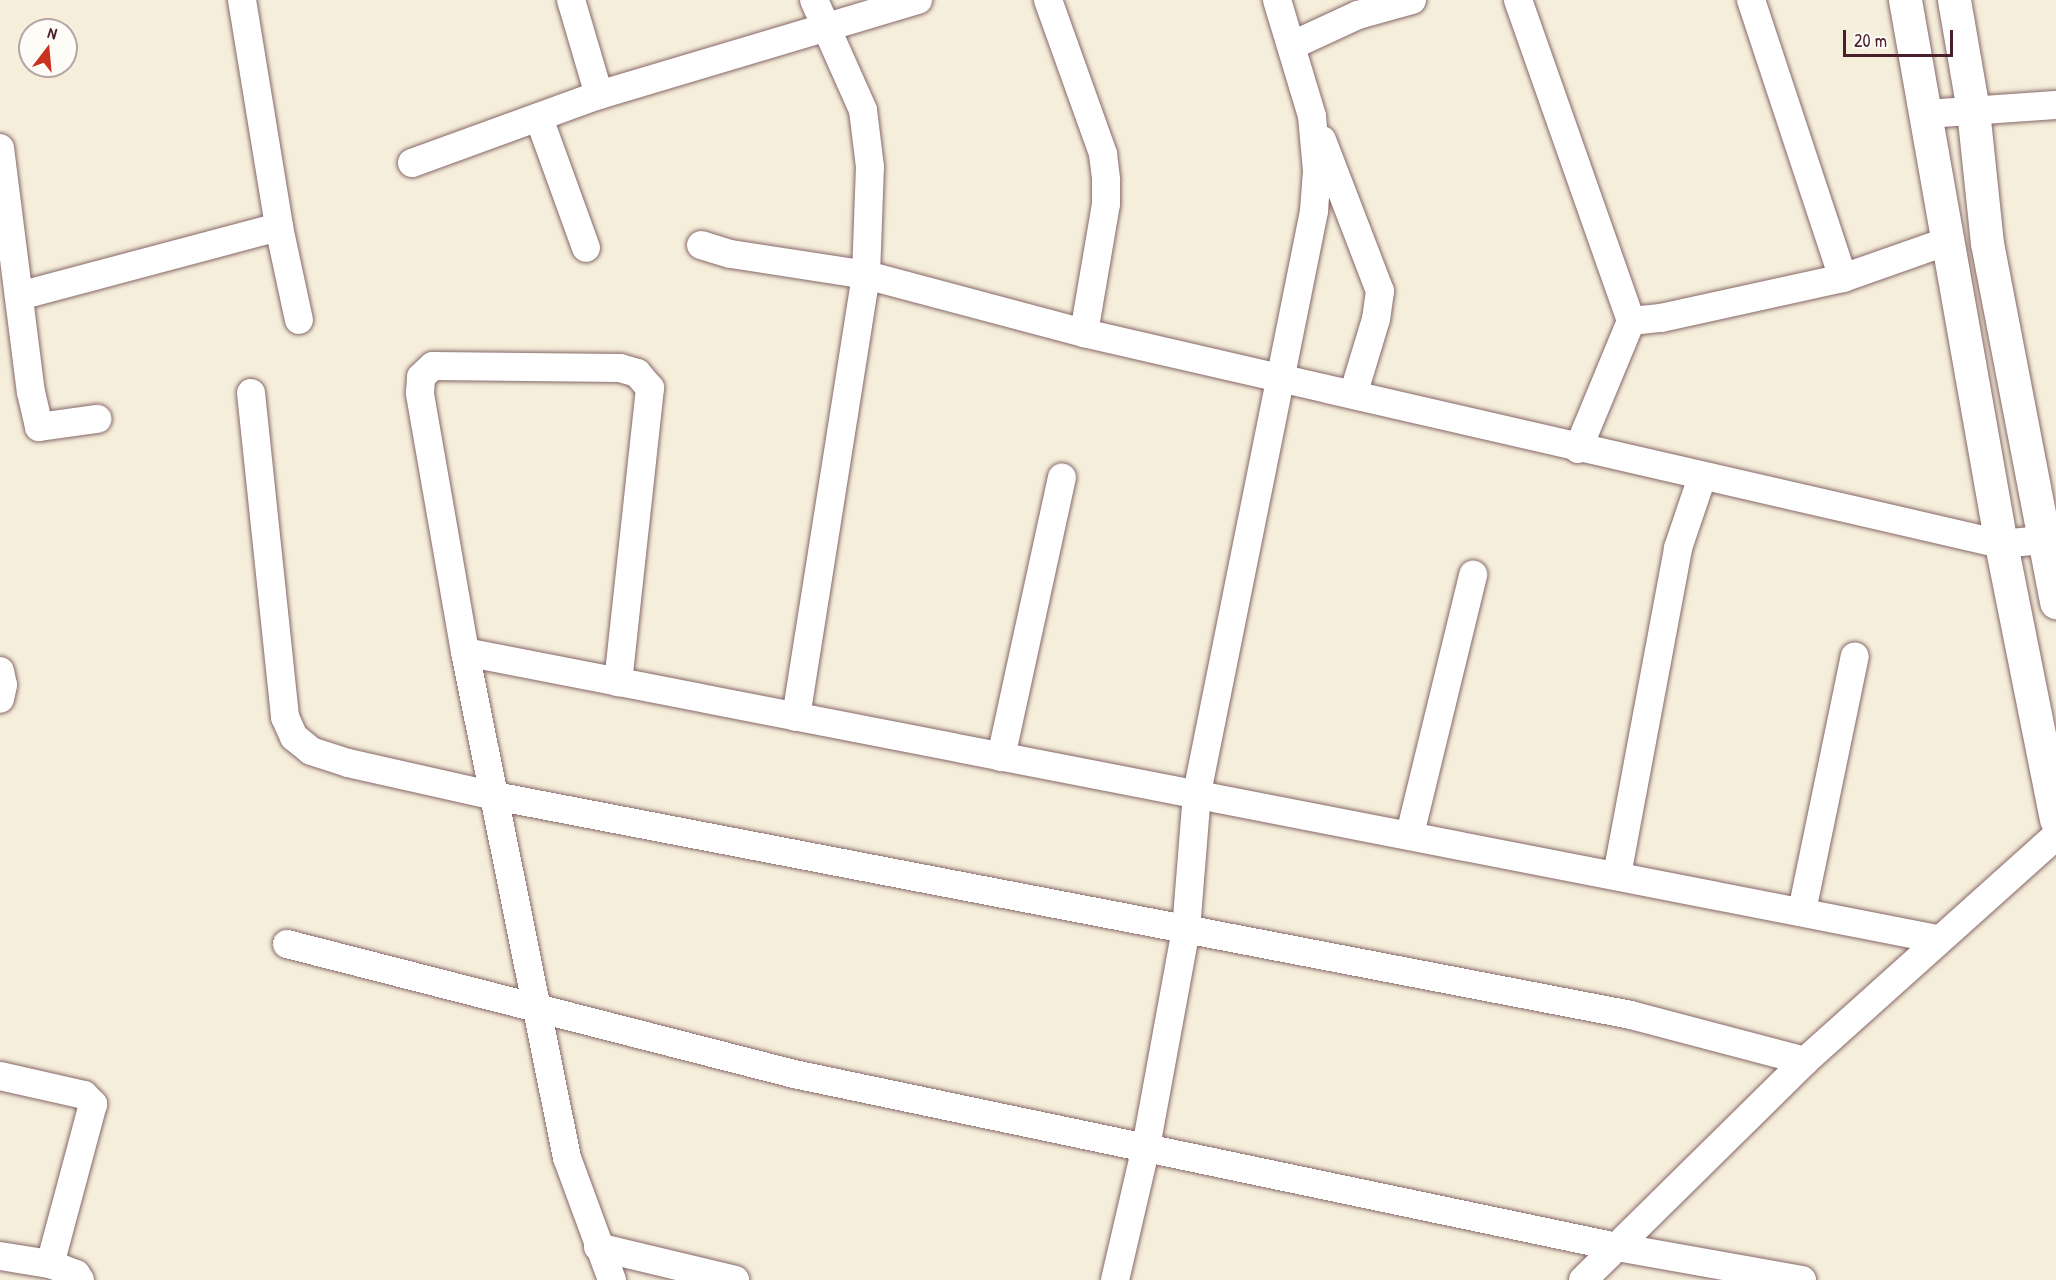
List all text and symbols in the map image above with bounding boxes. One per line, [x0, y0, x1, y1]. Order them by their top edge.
north arrow [18, 18, 78, 78]
scale bar [1846, 18, 1956, 56]
text: N [45, 21, 60, 44]
text: 20 m [1854, 28, 1887, 53]

